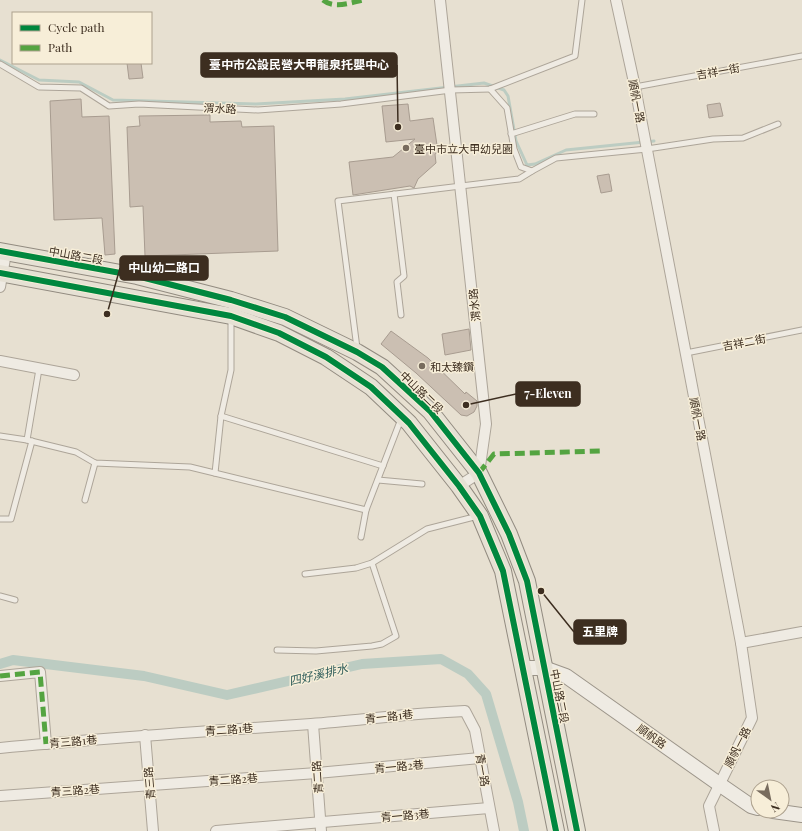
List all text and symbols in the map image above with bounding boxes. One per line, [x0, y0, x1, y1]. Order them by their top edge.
legend [12, 12, 152, 64]
text: Cycle path [48, 19, 105, 35]
text: Path [48, 39, 72, 55]
callout: 臺中市公設民營大甲龍泉托嬰中心 [201, 53, 397, 77]
text: 臺中市公設民營大甲龍泉托嬰中心 [209, 56, 389, 72]
street label: 吉祥一街 [695, 60, 741, 82]
street label: 順帆一路 [625, 78, 649, 124]
street label: 渭水路 [203, 100, 237, 116]
place label: 臺中市立大甲幼兒園 [414, 141, 513, 156]
marker: 臺中市立大甲幼兒園 [401, 143, 411, 153]
street label: 中山路二段 [48, 243, 104, 267]
callout: 中山幼二路口 [120, 256, 208, 280]
text: 中山幼二路口 [128, 259, 200, 275]
street label: 渭水路 [465, 288, 483, 322]
street label: 吉祥二街 [721, 330, 767, 354]
place label: 和太臻鑽 [430, 359, 474, 374]
marker: 和太臻鑽 [417, 361, 427, 371]
street label: 中山路二段 [397, 368, 447, 416]
callout: 7-Eleven [516, 382, 580, 406]
text: 7-Eleven [524, 385, 572, 401]
street label: 順帆一路 [686, 396, 710, 442]
callout: 五里牌 [574, 620, 626, 644]
text: 五里牌 [582, 623, 618, 639]
water label: 四好溪排水 [287, 659, 350, 689]
street label: 中山路二段 [547, 668, 573, 724]
street label: 青一路1巷 [364, 706, 414, 726]
street label: 青二路1巷 [204, 720, 254, 738]
street label: 順帆路 [634, 720, 670, 752]
street label: 順帆一路 [720, 724, 754, 770]
street label: 青三路1巷 [48, 731, 98, 751]
street label: 青一路 [473, 752, 493, 788]
street label: 青一路2巷 [374, 756, 424, 776]
street label: 青二路 [308, 760, 326, 794]
street label: 青三路 [140, 766, 158, 800]
street label: 青二路2巷 [208, 770, 258, 788]
north arrow [750, 779, 790, 819]
street label: 青三路2巷 [50, 781, 100, 799]
text: N [768, 799, 783, 816]
street label: 青一路3巷 [380, 805, 430, 825]

